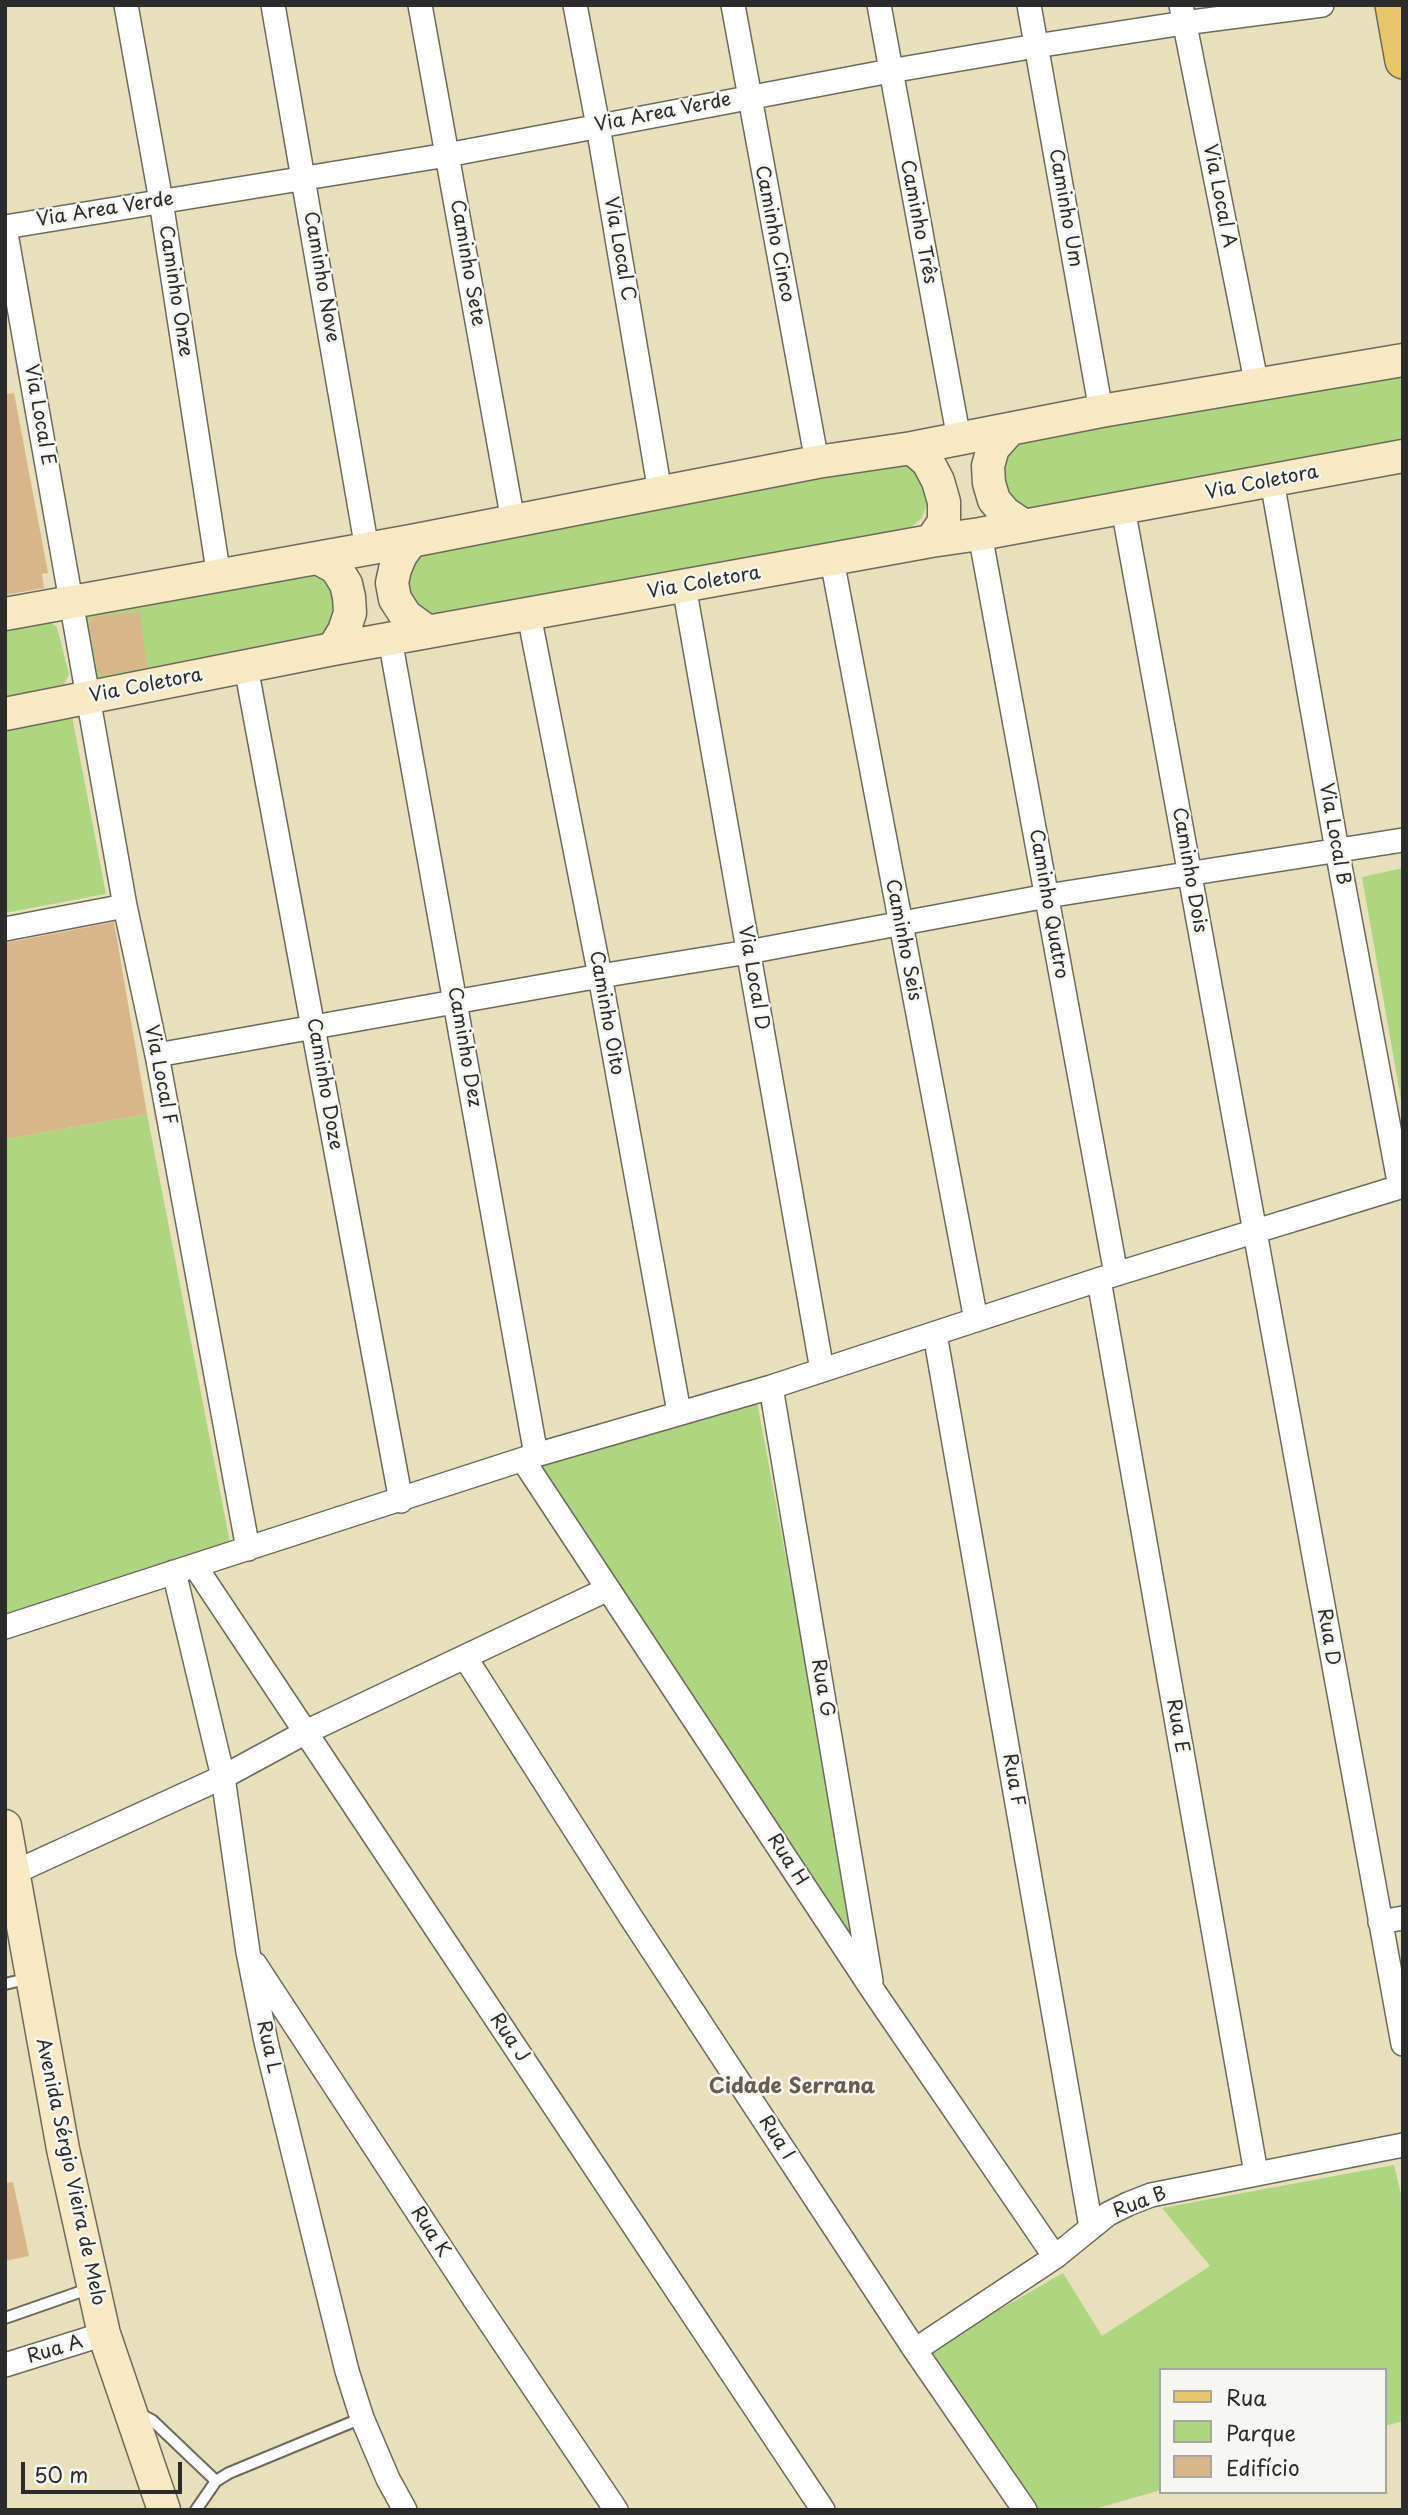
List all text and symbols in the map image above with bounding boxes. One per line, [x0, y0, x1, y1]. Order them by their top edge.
street label: Via Area Verde [593, 89, 733, 137]
street label: Via Local A [1198, 142, 1240, 250]
street label: Caminho Um [1043, 147, 1087, 269]
street label: Caminho Três [895, 158, 941, 286]
street label: Caminho Cinco [750, 164, 798, 304]
street label: Via Area Verde [35, 188, 175, 232]
street label: Via Local C [599, 195, 639, 303]
street label: Caminho Sete [445, 198, 489, 328]
street label: Caminho Nove [298, 210, 344, 344]
street label: Caminho Onze [153, 224, 197, 358]
street label: Via Local E [19, 363, 59, 467]
street label: Via Coletora [1204, 461, 1320, 505]
street label: Via Coletora [646, 562, 762, 604]
street label: Via Coletora [88, 664, 204, 708]
street label: Via Local B [1314, 781, 1354, 887]
street label: Caminho Dois [1167, 806, 1211, 934]
street label: Caminho Quatro [1024, 827, 1072, 981]
street label: Caminho Seis [880, 877, 926, 1003]
street label: Via Local D [733, 924, 773, 1032]
street label: Caminho Oito [584, 949, 628, 1077]
street label: Caminho Dez [442, 985, 486, 1109]
street label: Caminho Doze [301, 1016, 347, 1152]
street label: Via Local F [139, 1023, 181, 1127]
street label: Rua D [1312, 1607, 1344, 1667]
street label: Rua G [806, 1657, 838, 1719]
street label: Rua E [1161, 1697, 1193, 1755]
street label: Rua F [997, 1752, 1029, 1808]
street label: Rua H [762, 1830, 812, 1890]
street label: Rua J [484, 2009, 534, 2067]
street label: Rua L [251, 2018, 285, 2076]
street label: Avenida Sérgio Vieira de Melo [31, 2036, 109, 2308]
district label: Cidade Serrana [709, 2074, 875, 2100]
street label: Rua I [753, 2111, 799, 2165]
street label: Rua B [1110, 2182, 1170, 2224]
street label: Rua K [405, 2202, 455, 2262]
street label: Rua A [24, 2331, 86, 2369]
legend [1160, 2368, 1387, 2494]
text: Rua [1226, 2381, 1266, 2413]
text: Parque [1226, 2416, 1296, 2448]
scale bar [24, 2448, 186, 2492]
text: Edifício [1226, 2451, 1300, 2483]
text: 50 m [34, 2458, 88, 2490]

